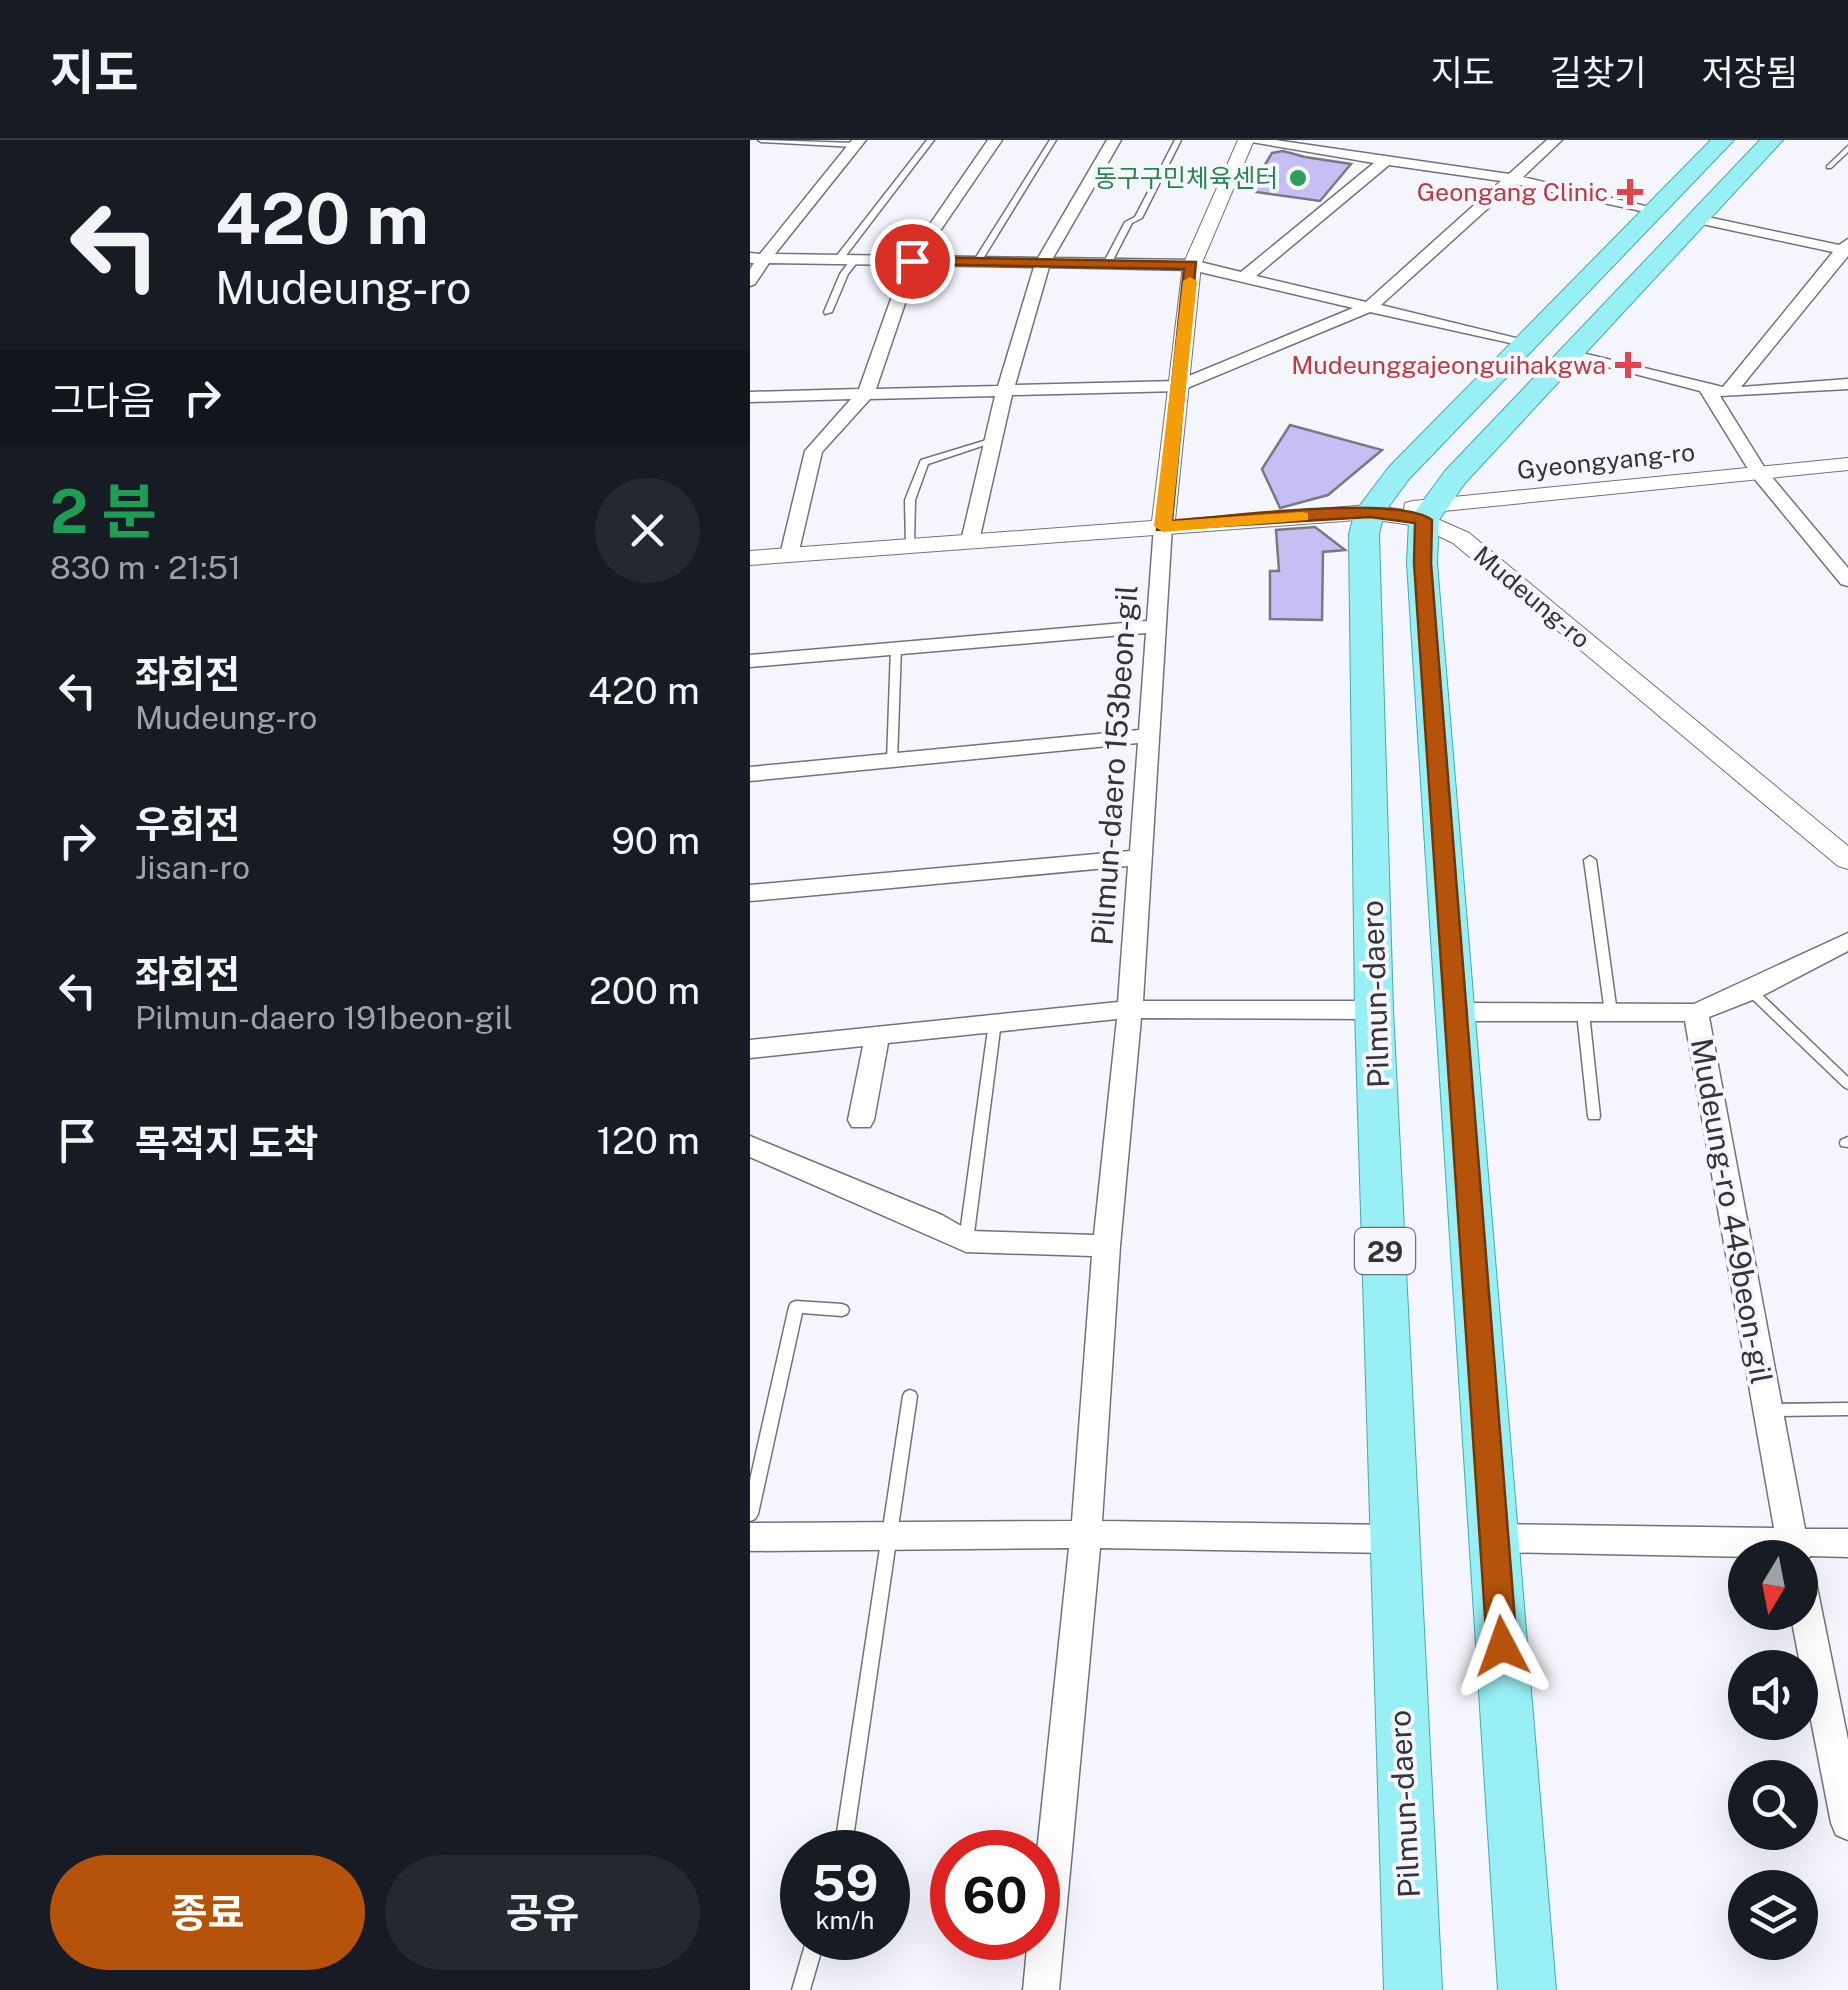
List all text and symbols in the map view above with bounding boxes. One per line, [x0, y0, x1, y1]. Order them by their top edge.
text: 지도 [50, 44, 138, 101]
text: 지도 [1430, 52, 1495, 93]
text: 길찾기 [1550, 52, 1646, 93]
text: 저장됨 [1701, 52, 1798, 93]
place label: 동구구민체육센터 [1094, 163, 1278, 193]
marker: 동구구민체육센터 [1287, 167, 1309, 189]
text: 420 m [215, 177, 429, 260]
place label: Geongang Clinic [1417, 177, 1608, 207]
marker: Geongang Clinic [1617, 179, 1643, 205]
icon: left [50, 180, 180, 310]
pin [870, 219, 955, 304]
icon: arrive [885, 234, 940, 289]
text: Mudeung-ro [215, 261, 472, 314]
place label: Mudeunggajeonguihakgwa [1291, 350, 1606, 380]
marker: Mudeunggajeonguihakgwa [1615, 352, 1641, 378]
icon: right [175, 370, 230, 425]
text: 그다음 [50, 378, 155, 423]
street label: Gyeongyang-ro [1516, 437, 1696, 485]
text: 2 분 [50, 476, 157, 547]
button: close [595, 478, 700, 583]
street label: Mudeung-ro [1468, 540, 1596, 654]
text: 830 m · 21:51 [50, 549, 241, 586]
street label: Pilmun-daero 153beon-gil [1083, 584, 1145, 946]
text: 좌회전 [135, 652, 240, 697]
icon: left [50, 663, 105, 718]
text: 420 m [588, 668, 700, 713]
text: Mudeung-ro [135, 699, 317, 736]
text: 우회전 [135, 802, 240, 847]
icon: right [50, 813, 105, 868]
text: 90 m [611, 818, 700, 863]
text: Jisan-ro [135, 849, 250, 886]
street label: Pilmun-daero [1354, 899, 1396, 1089]
text: 좌회전 [135, 952, 240, 997]
icon: left [50, 963, 105, 1018]
text: 200 m [589, 968, 700, 1013]
text: Pilmun-daero 191beon-gil [135, 999, 513, 1036]
street label: Mudeung-ro 449beon-gil [1684, 1035, 1780, 1387]
icon: arrive [50, 1113, 105, 1168]
text: 120 m [597, 1118, 700, 1163]
text: 목적지 도착 [135, 1121, 318, 1166]
road number: 29 [1355, 1228, 1415, 1274]
north arrow [1728, 1540, 1818, 1630]
map controls [1728, 1540, 1818, 1960]
position arrow [1450, 1594, 1554, 1698]
button: sound [1728, 1650, 1818, 1740]
street label: Pilmun-daero [1381, 1709, 1427, 1899]
button: search [1728, 1760, 1818, 1850]
speed limit sign: 60 [930, 1830, 1060, 1960]
text: 59 [812, 1853, 878, 1912]
button: 종료 [50, 1855, 365, 1970]
button: 공유 [385, 1855, 700, 1970]
button: layers [1728, 1870, 1818, 1960]
text: km/h [816, 1905, 874, 1935]

